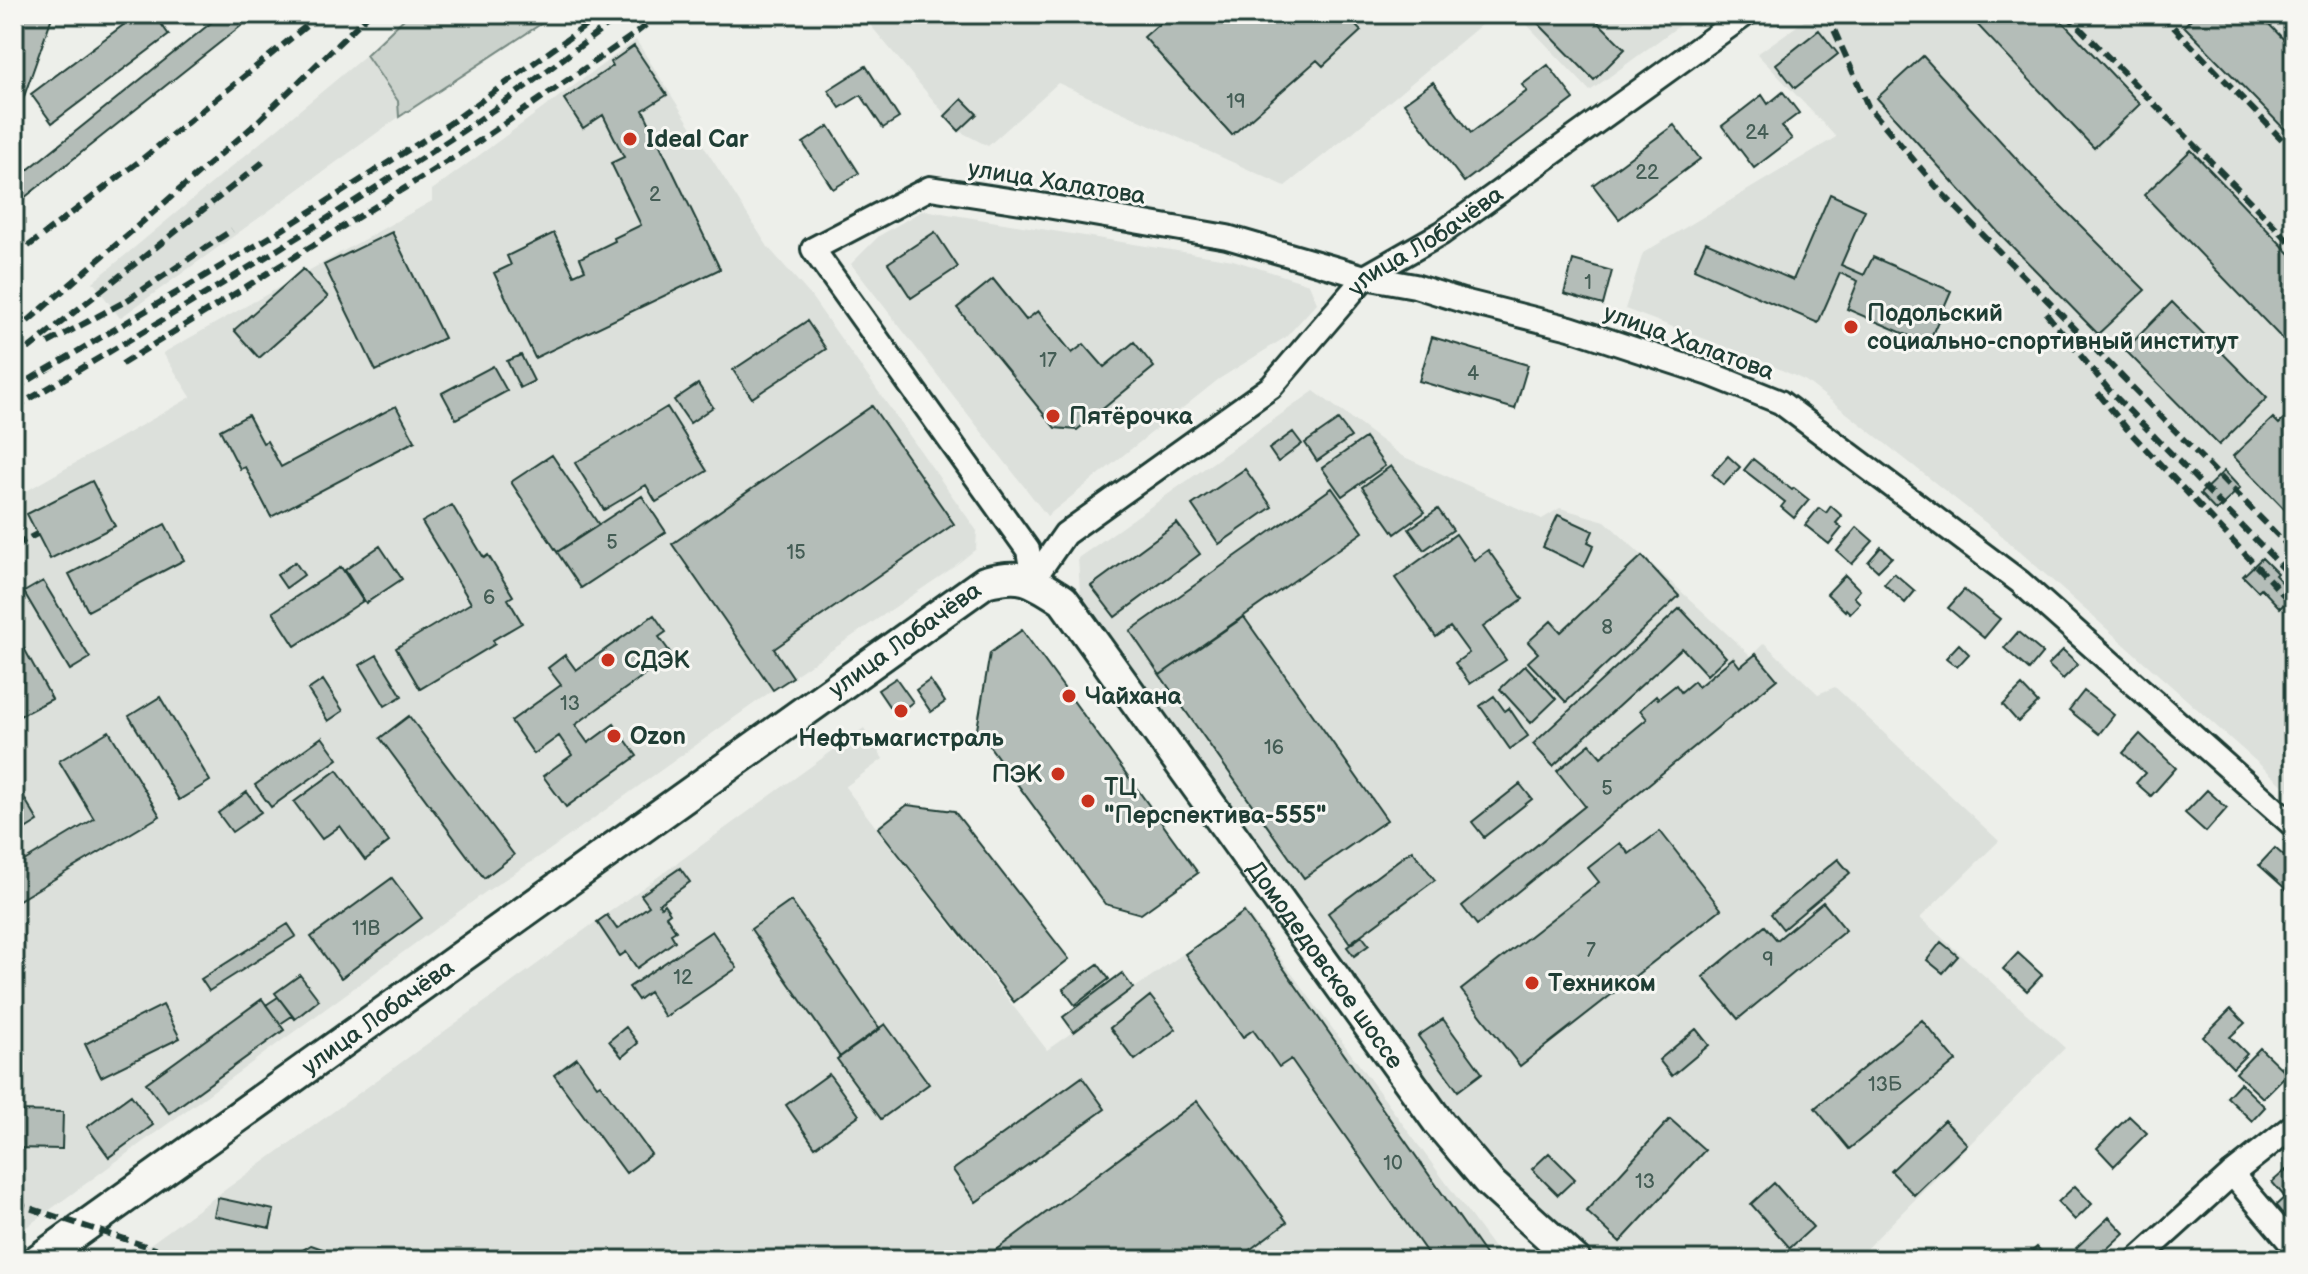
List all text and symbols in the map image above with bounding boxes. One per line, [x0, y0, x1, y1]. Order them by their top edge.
house number: 19 [1226, 90, 1246, 114]
house number: 24 [1745, 121, 1769, 145]
place label: Ideal Car [646, 125, 749, 154]
marker: Ideal Car [621, 130, 639, 148]
street label: улица Халатова [966, 154, 1148, 211]
house number: 22 [1635, 161, 1659, 185]
street label: улица Лобачёва [1341, 180, 1509, 302]
house number: 2 [649, 183, 661, 207]
house number: 1 [1584, 271, 1592, 295]
street label: улица Халатова [1600, 298, 1778, 387]
place label: Подольский социально-спортивный институт [1867, 299, 2239, 356]
marker: Подольский социально-спортивный институт [1842, 318, 1860, 336]
house number: 17 [1039, 349, 1057, 373]
house number: 4 [1467, 362, 1479, 386]
place label: Пятёрочка [1069, 402, 1194, 431]
marker: Пятёрочка [1044, 407, 1062, 425]
house number: 5 [606, 531, 618, 555]
house number: 15 [786, 541, 806, 565]
street label: улица Лобачёва [823, 576, 987, 704]
house number: 6 [483, 586, 495, 610]
house number: 8 [1601, 616, 1613, 640]
place label: СДЭК [624, 646, 691, 675]
marker: СДЭК [599, 651, 617, 669]
place label: Чайхана [1085, 682, 1182, 711]
marker: Чайхана [1060, 687, 1078, 705]
house number: 13 [560, 692, 580, 716]
marker: Нефтьмагистраль [892, 702, 910, 720]
place label: Ozon [630, 722, 686, 751]
place label: Нефтьмагистраль [798, 724, 1005, 753]
marker: Ozon [605, 727, 623, 745]
house number: 16 [1264, 736, 1284, 760]
place label: ПЭК [992, 760, 1043, 789]
marker: ПЭК [1049, 765, 1067, 783]
place label: ТЦ "Перспектива-555" [1104, 773, 1327, 830]
house number: 5 [1601, 777, 1613, 801]
marker: ТЦ "Перспектива-555" [1079, 792, 1097, 810]
street label: Домодедовское шоссе [1240, 855, 1409, 1075]
house number: 11В [352, 917, 380, 941]
house number: 7 [1586, 939, 1596, 963]
house number: 9 [1762, 948, 1774, 972]
street label: улица Лобачёва [296, 953, 460, 1081]
house number: 12 [673, 966, 693, 990]
place label: Техником [1548, 969, 1656, 998]
marker: Техником [1523, 974, 1541, 992]
house number: 13Б [1868, 1073, 1902, 1097]
house number: 10 [1383, 1152, 1403, 1176]
house number: 13 [1635, 1170, 1655, 1194]

